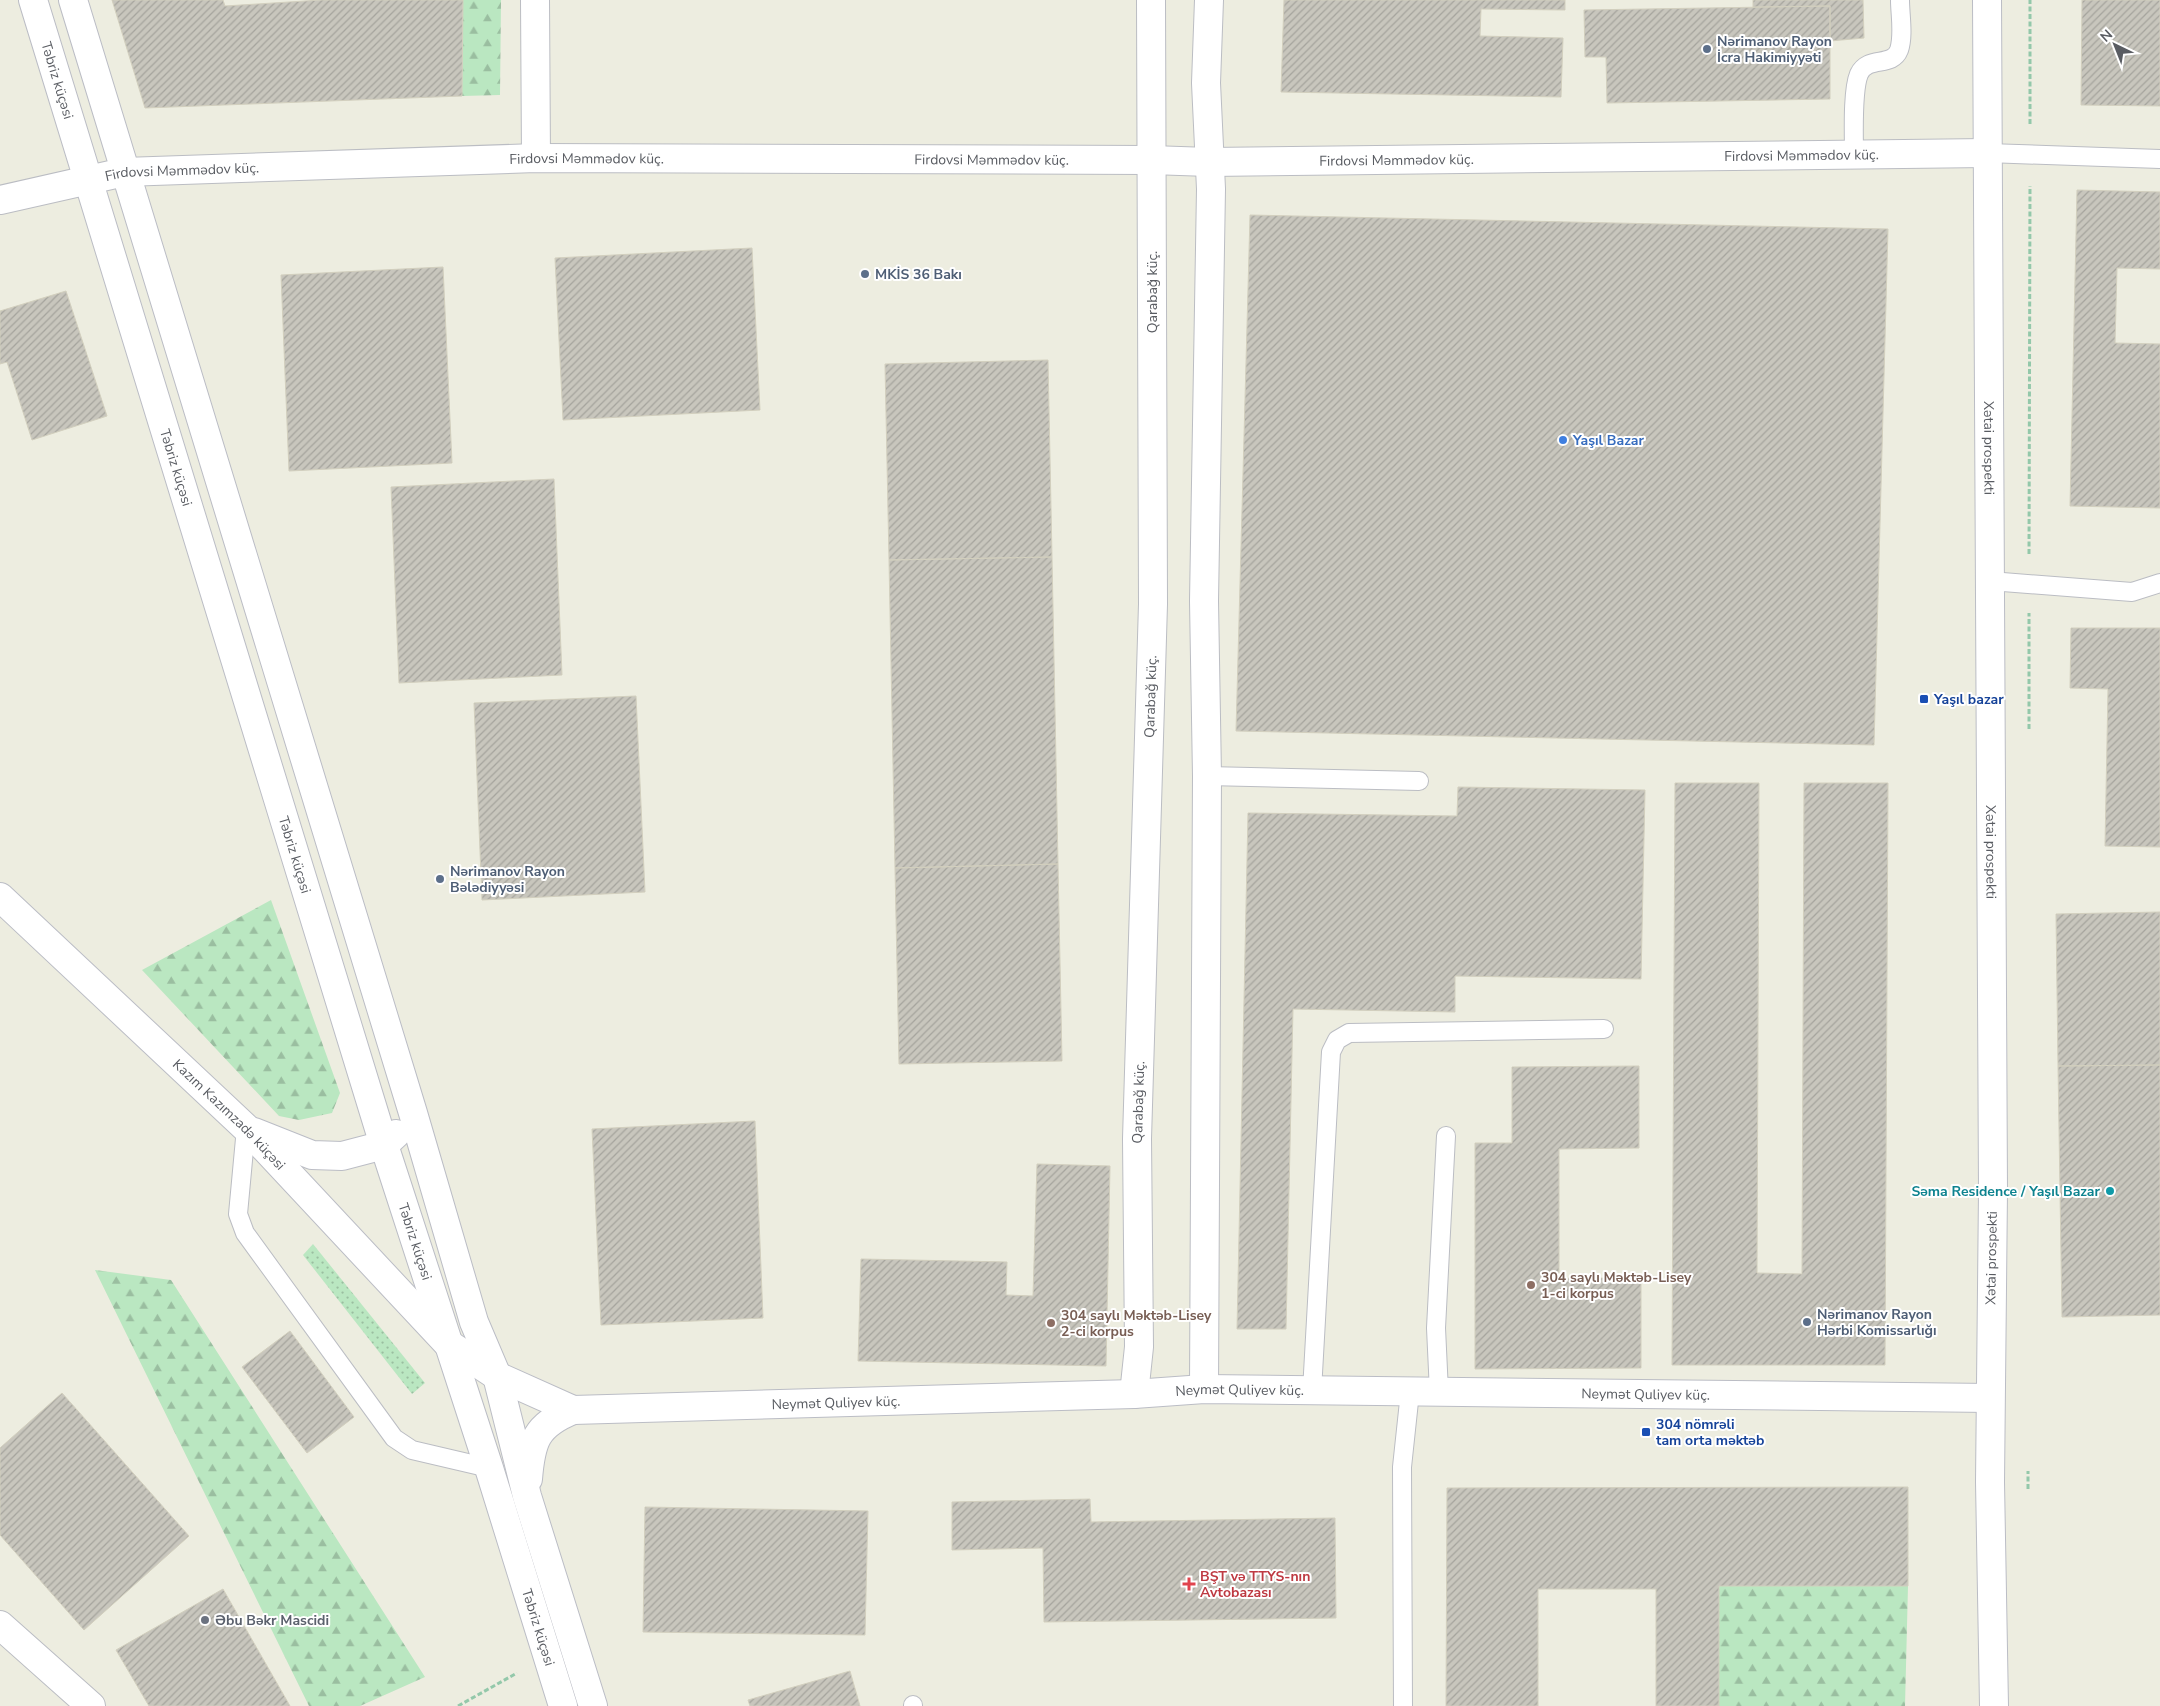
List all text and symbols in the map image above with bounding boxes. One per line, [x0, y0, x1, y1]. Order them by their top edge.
north arrow [2090, 20, 2140, 70]
text: N [2096, 25, 2117, 46]
place label: Nərimanov Rayon İcra Hakimiyyəti [1717, 32, 1832, 67]
street label: Təbriz küçəsi [36, 39, 78, 121]
marker: Nərimanov Rayon İcra Hakimiyyəti [1701, 43, 1713, 55]
street label: Firdovsi Məmmədov küç. [1724, 145, 1879, 166]
street label: Firdovsi Məmmədov küç. [509, 149, 664, 169]
street label: Firdovsi Məmmədov küç. [914, 150, 1069, 170]
street label: Firdovsi Məmmədov küç. [1319, 150, 1474, 171]
street label: Firdovsi Məmmədov küç. [103, 158, 259, 186]
street label: Qarabağ küç. [1143, 251, 1162, 333]
place label: MKİS 36 Bakı [875, 265, 962, 284]
marker: MKİS 36 Bakı [859, 268, 871, 280]
street label: Xətai prospekti [1979, 401, 1998, 495]
street label: Təbriz küçəsi [155, 427, 197, 509]
place label: Yaşıl Bazar [1572, 431, 1644, 450]
marker: Yaşıl Bazar [1557, 434, 1569, 446]
street label: Qarabağ küç. [1140, 655, 1161, 738]
place label: Yaşıl bazar [1933, 690, 2004, 709]
marker: Yaşıl bazar [1918, 693, 1930, 705]
street label: Xətai prospekti [1981, 805, 2001, 899]
street label: Təbriz küçəsi [274, 814, 315, 896]
place label: Nərimanov Rayon Bələdiyyəsi [450, 862, 565, 897]
marker: Nərimanov Rayon Bələdiyyəsi [434, 873, 446, 885]
street label: Kazım Kazımzadə küçəsi [168, 1055, 290, 1174]
street label: Qarabağ küç. [1128, 1061, 1149, 1144]
place label: Səma Residence / Yaşıl Bazar [1911, 1182, 2101, 1201]
marker: Səma Residence / Yaşıl Bazar [2104, 1185, 2116, 1197]
street label: Təbriz küçəsi [393, 1201, 436, 1283]
street label: Xətai prospekti [1981, 1211, 2002, 1305]
place label: 304 saylı Məktəb-Lisey 1-ci korpus [1541, 1268, 1692, 1303]
marker: 304 saylı Məktəb-Lisey 1-ci korpus [1525, 1279, 1537, 1291]
place label: Nərimanov Rayon Hərbi Komissarlığı [1817, 1305, 1937, 1340]
place label: 304 saylı Məktəb-Lisey 2-ci korpus [1061, 1306, 1212, 1341]
marker: Nərimanov Rayon Hərbi Komissarlığı [1801, 1316, 1813, 1328]
marker: 304 saylı Məktəb-Lisey 2-ci korpus [1045, 1317, 1057, 1329]
street label: Neymət Quliyev küç. [1175, 1380, 1304, 1401]
street label: Neymət Quliyev küç. [1581, 1384, 1710, 1405]
street label: Neymət Quliyev küç. [771, 1392, 901, 1414]
place label: 304 nömrəli tam orta məktəb [1656, 1415, 1764, 1450]
marker: 304 nömrəli tam orta məktəb [1640, 1426, 1652, 1438]
place label: BŞT və TTYS-nın Avtobazası [1200, 1567, 1310, 1602]
marker: BŞT və TTYS-nın Avtobazası [1182, 1577, 1196, 1591]
street label: Təbriz küçəsi [517, 1586, 559, 1668]
place label: Əbu Bəkr Mascidi [215, 1611, 329, 1630]
marker: Əbu Bəkr Mascidi [199, 1614, 211, 1626]

